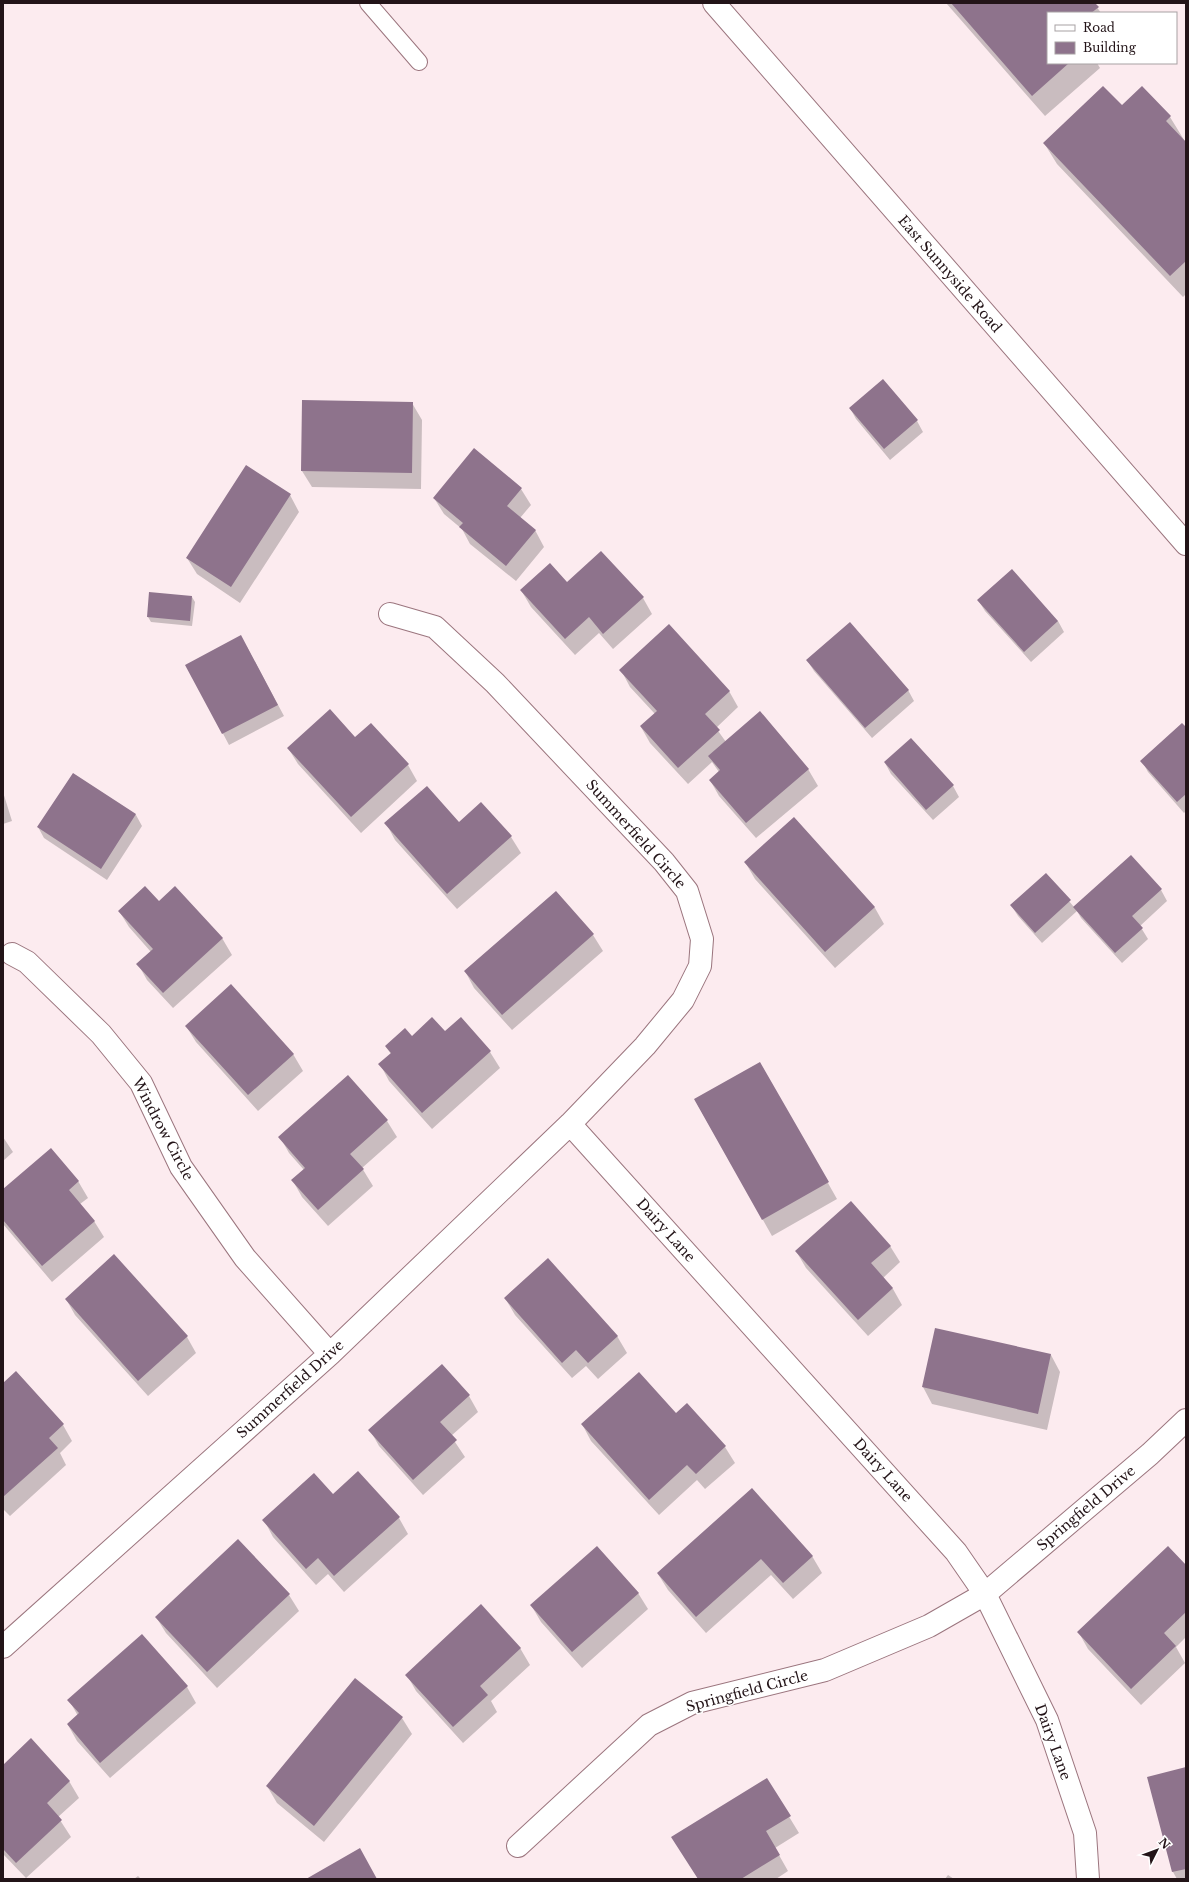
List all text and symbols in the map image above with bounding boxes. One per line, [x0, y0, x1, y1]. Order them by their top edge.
legend [1047, 12, 1177, 64]
text: Road [1083, 20, 1115, 35]
text: Building [1083, 40, 1137, 55]
street label: East Sunnyside Road [894, 212, 1006, 337]
street label: Summerfield Circle [582, 776, 690, 892]
street label: Windrow Circle [128, 1074, 198, 1183]
street label: Dairy Lane [633, 1194, 699, 1266]
street label: Summerfield Drive [233, 1336, 347, 1442]
street label: Dairy Lane [850, 1434, 916, 1506]
street label: Springfield Drive [1033, 1462, 1139, 1554]
street label: Springfield Circle [684, 1666, 810, 1716]
street label: Dairy Lane [1031, 1702, 1075, 1782]
north arrow [1137, 1830, 1177, 1870]
text: N [1156, 1835, 1174, 1852]

